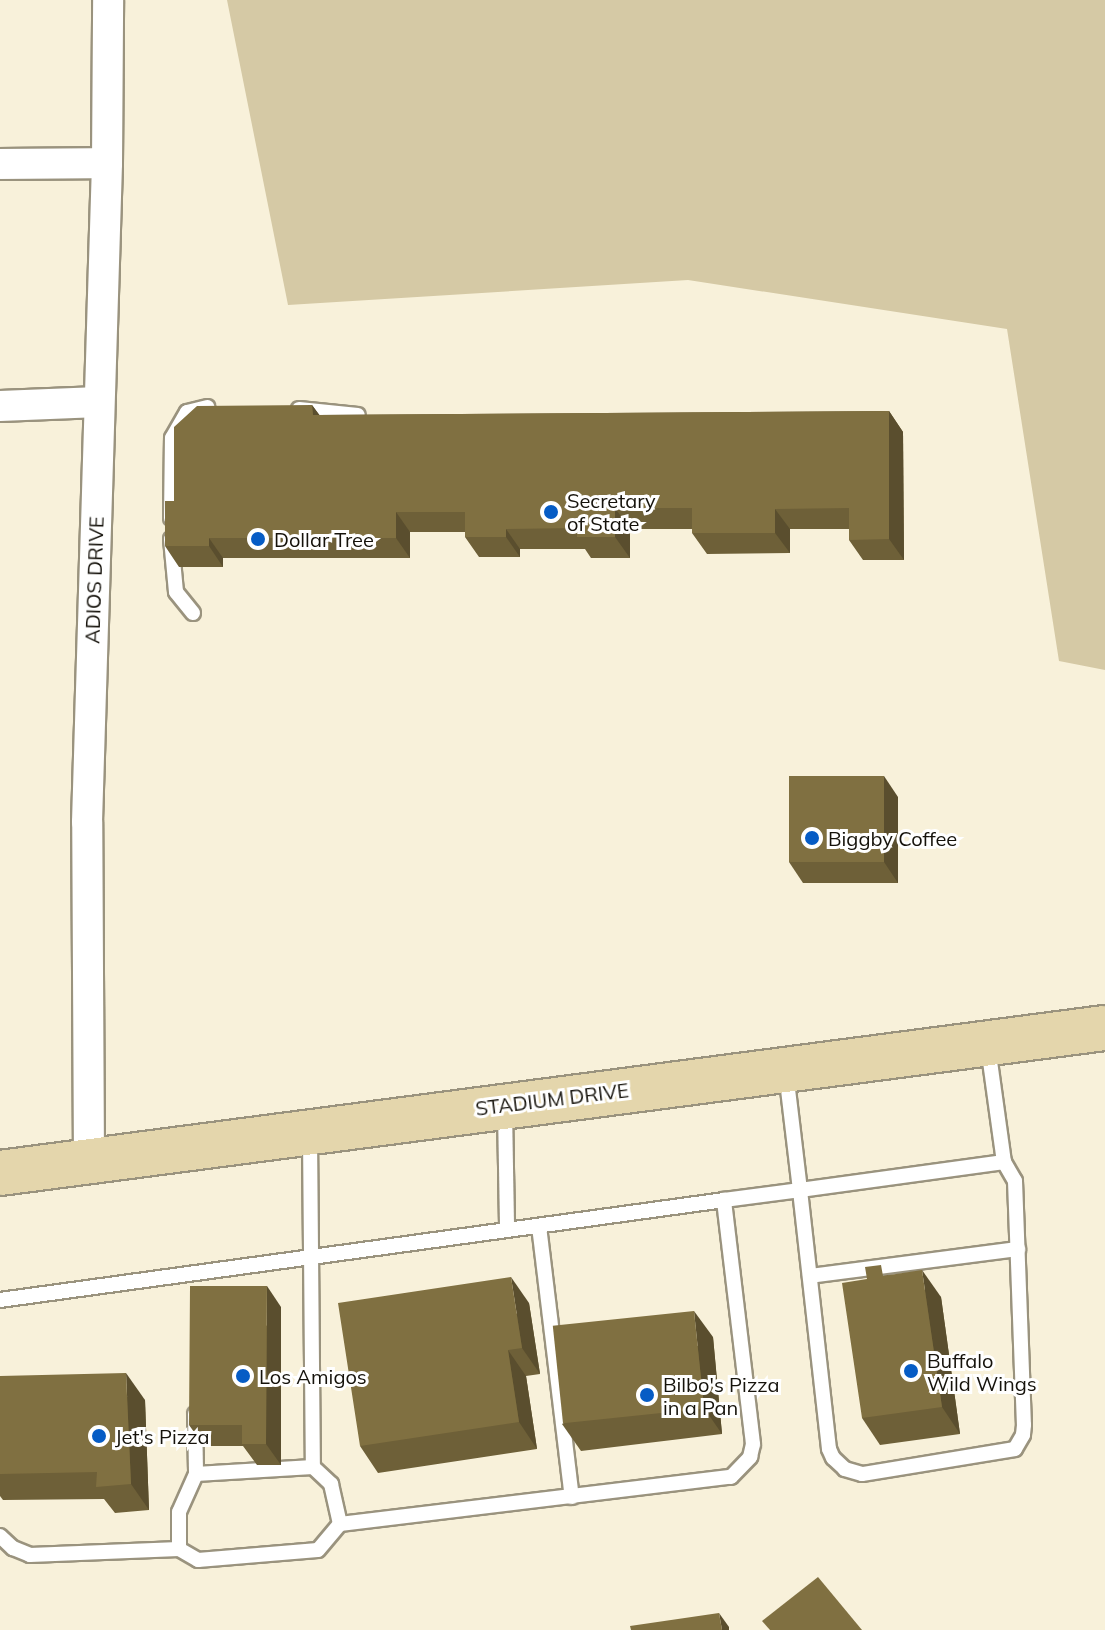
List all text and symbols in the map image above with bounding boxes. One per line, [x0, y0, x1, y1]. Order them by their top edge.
place label: Secretary of State [567, 488, 656, 535]
marker: Secretary of State [542, 503, 560, 521]
street label: ADIOS DRIVE [80, 516, 108, 644]
place label: Dollar Tree [274, 527, 374, 551]
marker: Dollar Tree [249, 530, 267, 548]
place label: Biggby Coffee [828, 826, 957, 850]
marker: Biggby Coffee [803, 829, 821, 847]
street label: STADIUM DRIVE [474, 1078, 630, 1120]
place label: Buffalo Wild Wings [927, 1348, 1037, 1395]
marker: Buffalo Wild Wings [902, 1362, 920, 1380]
place label: Los Amigos [259, 1364, 367, 1388]
marker: Los Amigos [234, 1367, 252, 1385]
place label: Bilbo's Pizza in a Pan [663, 1372, 780, 1419]
marker: Bilbo's Pizza in a Pan [638, 1386, 656, 1404]
place label: Jet's Pizza [115, 1424, 209, 1448]
marker: Jet's Pizza [90, 1427, 108, 1445]

